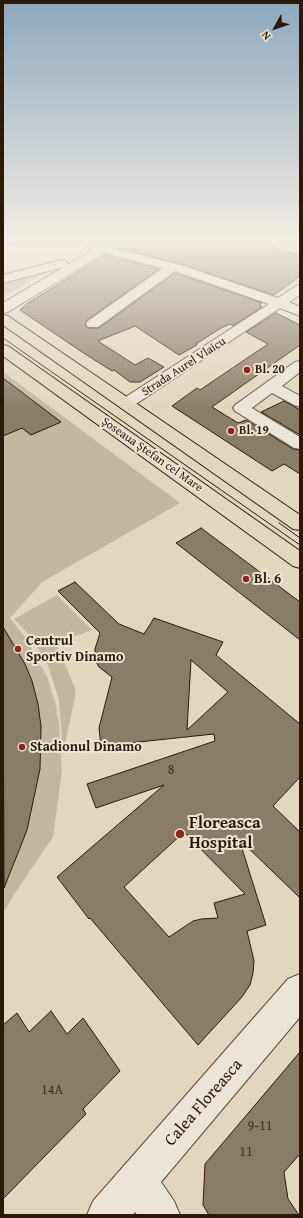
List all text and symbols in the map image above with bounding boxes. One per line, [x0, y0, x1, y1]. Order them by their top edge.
north arrow [255, 8, 295, 48]
text: N [257, 28, 274, 44]
street label: Strada Aurel Vlaicu [139, 334, 229, 400]
place label: Bl. 20 [255, 363, 285, 377]
marker: Bl. 20 [242, 365, 252, 375]
street label: Șoseaua Ștefan cel Mare [99, 415, 205, 495]
place label: Bl. 19 [239, 424, 269, 438]
marker: Bl. 19 [226, 426, 236, 436]
place label: Bl. 6 [254, 571, 281, 587]
marker: Bl. 6 [241, 574, 251, 584]
place label: Centrul Sportiv Dinamo [26, 633, 123, 666]
marker: Centrul Sportiv Dinamo [13, 644, 23, 654]
place label: Stadionul Dinamo [30, 739, 142, 755]
marker: Stadionul Dinamo [17, 742, 27, 752]
house number: 8 [168, 762, 174, 778]
place label: Floreasca Hospital [189, 814, 261, 854]
marker: Floreasca Hospital [174, 828, 186, 840]
street label: Calea Floreasca [161, 1055, 247, 1151]
house number: 14A [41, 1082, 63, 1098]
house number: 9-11 [247, 1118, 273, 1134]
house number: 11 [239, 1144, 253, 1160]

